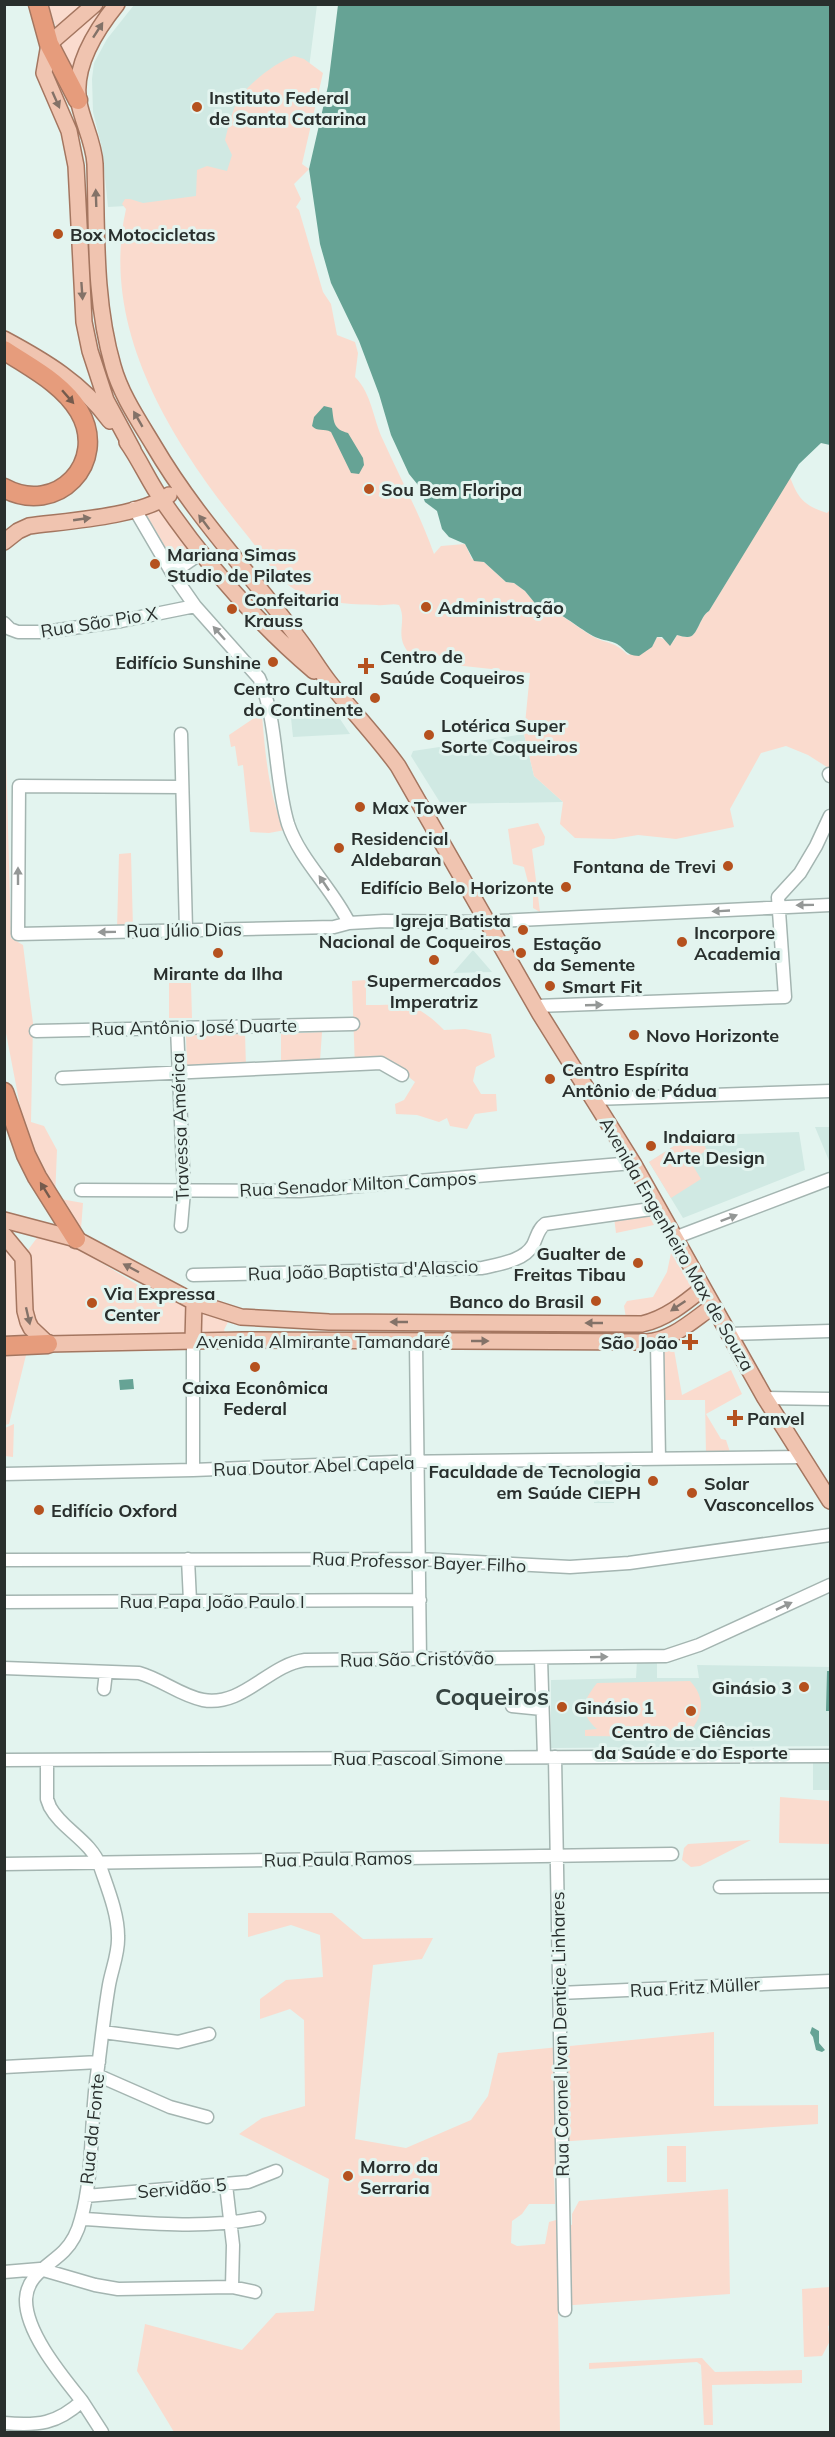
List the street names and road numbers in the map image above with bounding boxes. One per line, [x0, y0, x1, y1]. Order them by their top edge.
street label: Rua São Pio X [39, 601, 159, 643]
street label: Rua Júlio Dias [126, 917, 242, 943]
street label: Rua Antônio José Duarte [91, 1014, 297, 1040]
street label: Travessa América [166, 1052, 194, 1202]
street label: Avenida Engenheiro Max de Souza [595, 1113, 759, 1375]
street label: Rua Senador Milton Campos [239, 1166, 477, 1202]
street label: Rua João Baptista d'Alascio [247, 1254, 479, 1286]
street label: Avenida Almirante Tamandaré [196, 1330, 450, 1353]
street label: Rua Doutor Abel Capela [213, 1451, 415, 1481]
street label: Rua Professor Bayer Filho [311, 1547, 527, 1577]
street label: Rua Papa João Paulo I [119, 1590, 305, 1613]
street label: Rua São Cristóvão [340, 1646, 494, 1672]
street label: Rua Pascoal Simone [333, 1747, 503, 1770]
street label: Rua Paula Ramos [263, 1846, 413, 1872]
street label: Rua Coronel Ivan Dentice Linhares [546, 1891, 574, 2177]
street label: Rua Fritz Müller [629, 1972, 761, 2002]
street label: Rua da Fonte [75, 2072, 109, 2186]
street label: Servidão 5 [137, 2173, 228, 2203]

